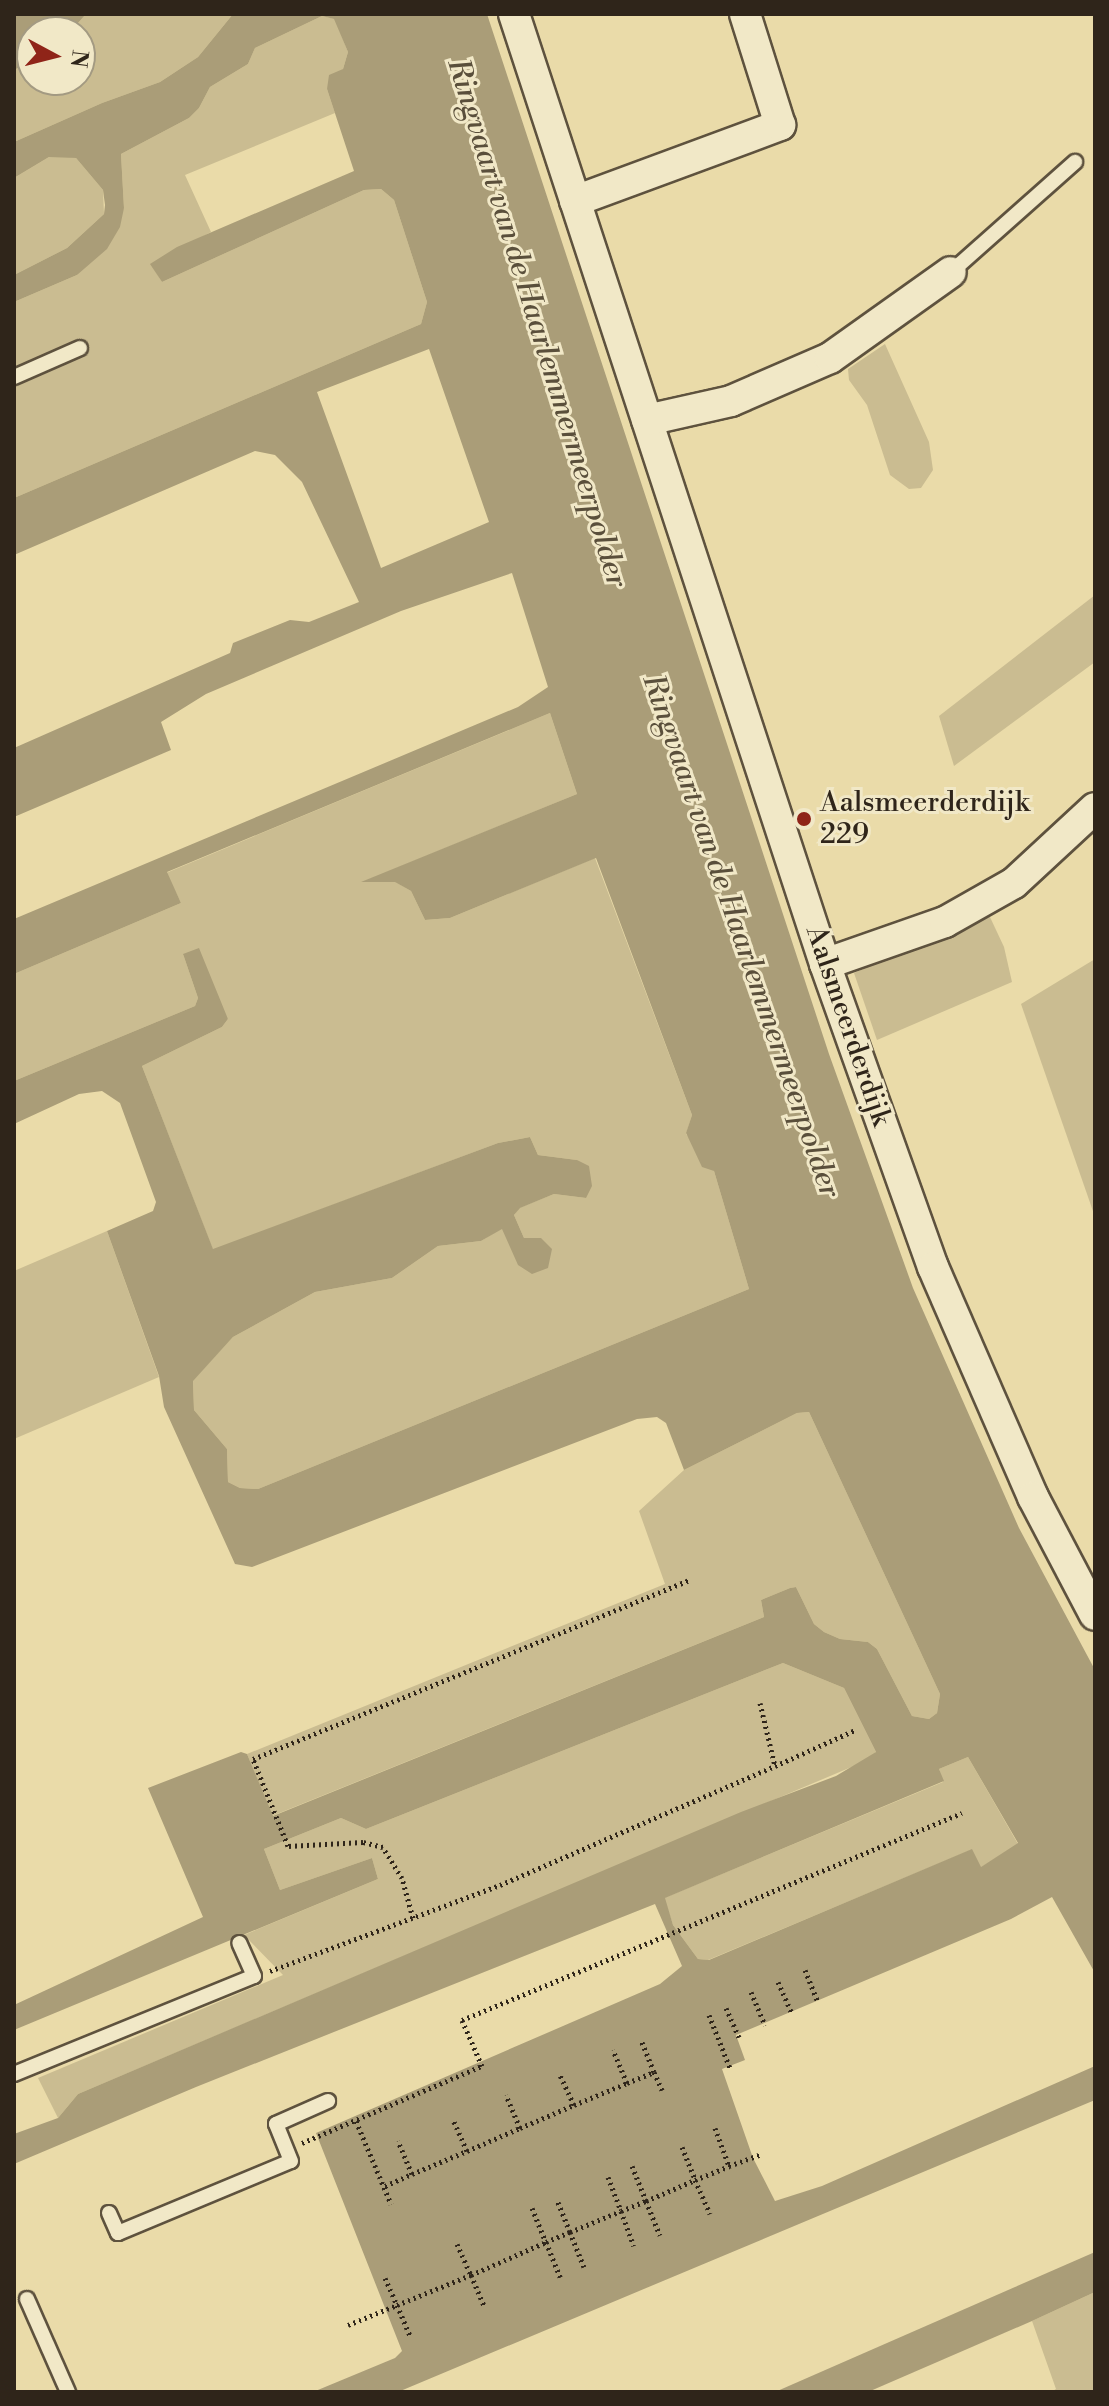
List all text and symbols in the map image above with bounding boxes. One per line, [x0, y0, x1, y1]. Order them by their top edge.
north arrow [16, 16, 96, 96]
text: N [64, 48, 93, 69]
water label: Ringvaart van de Haarlemmermeerpolder [439, 54, 635, 592]
water label: Ringvaart van de Haarlemmermeerpolder [634, 670, 848, 1202]
place label: Aalsmeerderdijk 229 [820, 786, 1030, 852]
marker: Aalsmeerderdijk 229 [795, 810, 813, 828]
street label: Aalsmeerderdijk [798, 921, 898, 1131]

